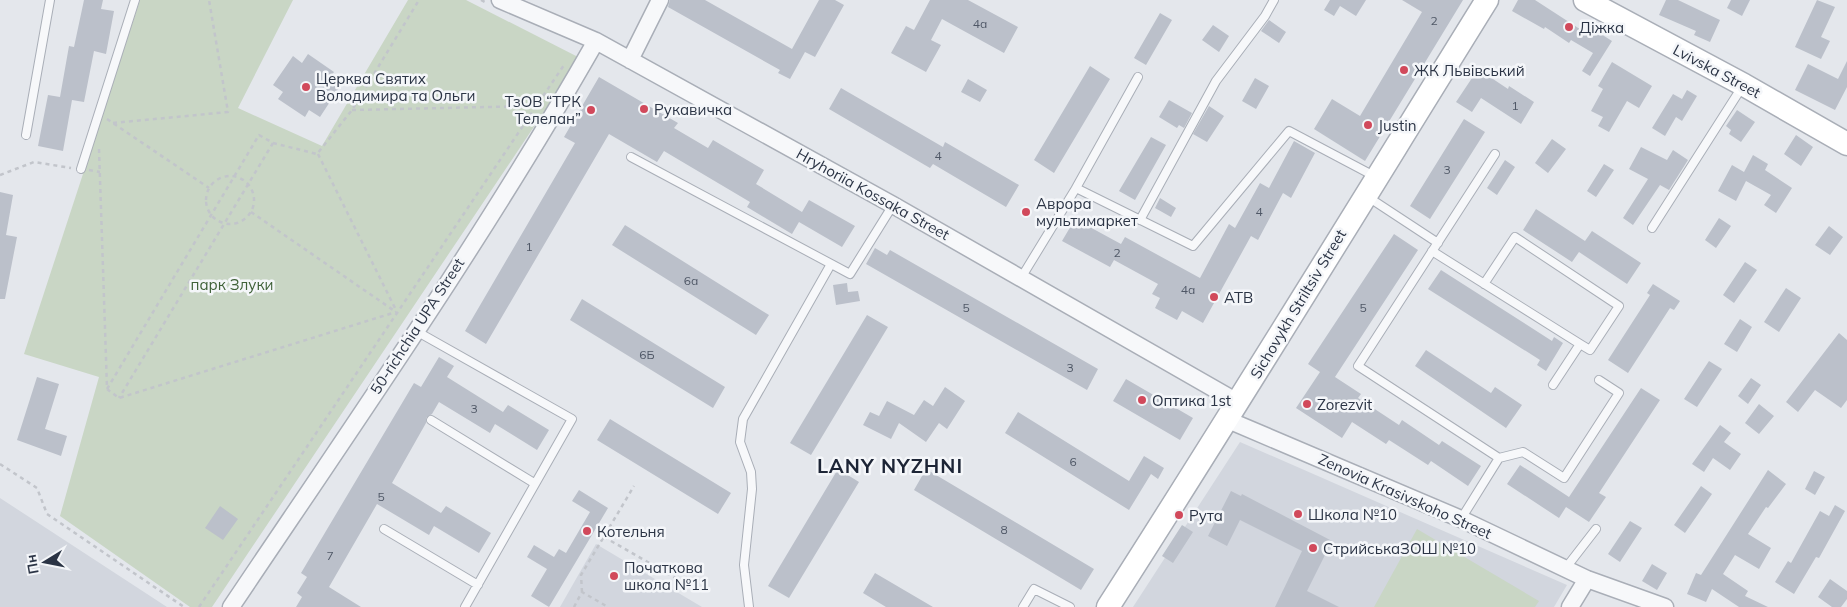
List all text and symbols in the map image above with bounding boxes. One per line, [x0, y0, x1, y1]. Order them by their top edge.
house number: 2 [1430, 13, 1438, 28]
house number: 4а [973, 16, 987, 31]
place label: Діжка [1579, 18, 1624, 37]
marker: Діжка [1563, 21, 1575, 33]
street label: Lvivska Street [1670, 40, 1764, 102]
place label: ЖК Львівський [1414, 61, 1525, 80]
marker: ЖК Львівський [1398, 64, 1410, 76]
place label: Церква Святих Володимира та Ольги [316, 69, 476, 105]
marker: Церква Святих Володимира та Ольги [300, 81, 312, 93]
place label: ТзОВ “ТРК Телелан” [505, 92, 581, 128]
house number: 1 [1511, 98, 1519, 113]
place label: Рукавичка [654, 100, 732, 119]
marker: Рукавичка [638, 103, 650, 115]
marker: ТзОВ “ТРК Телелан” [585, 104, 597, 116]
place label: Justin [1378, 116, 1417, 135]
marker: Justin [1362, 119, 1374, 131]
street label: Hryhoriia Kossaka Street [793, 144, 953, 244]
house number: 4 [934, 148, 942, 163]
house number: 3 [1443, 162, 1451, 177]
place label: Аврора мультимаркет [1036, 194, 1138, 230]
house number: 4 [1255, 204, 1263, 219]
marker: Аврора мультимаркет [1020, 206, 1032, 218]
street label: Sichovykh Striltsiv Street [1246, 226, 1350, 382]
house number: 1 [525, 239, 533, 254]
house number: 2 [1113, 245, 1121, 260]
street label: 50-richchia UPA Street [366, 254, 468, 398]
house number: 6а [684, 273, 698, 288]
park label: парк Злуки [191, 275, 273, 294]
house number: 4а [1181, 282, 1195, 297]
place label: ATB [1224, 288, 1253, 307]
marker: ATB [1208, 291, 1220, 303]
house number: 5 [962, 300, 970, 315]
house number: 5 [1359, 300, 1367, 315]
house number: 6Б [639, 347, 655, 362]
house number: 3 [1066, 360, 1074, 375]
place label: Оптика 1st [1152, 391, 1231, 410]
marker: Оптика 1st [1136, 394, 1148, 406]
place label: Zorezvit [1317, 395, 1372, 414]
marker: Zorezvit [1301, 398, 1313, 410]
house number: 3 [470, 401, 478, 416]
street label: Zenovia Krasivskoho Street [1315, 449, 1495, 543]
district label: LANY NYZHNI [817, 453, 963, 478]
house number: 6 [1069, 454, 1077, 469]
house number: 5 [377, 489, 385, 504]
place label: Школа №10 [1308, 505, 1397, 524]
place label: Рута [1189, 506, 1223, 525]
marker: Школа №10 [1292, 508, 1304, 520]
marker: Рута [1173, 509, 1185, 521]
place label: Котельня [597, 522, 665, 541]
house number: 8 [1000, 522, 1008, 537]
marker: Котельня [581, 525, 593, 537]
north arrow [20, 537, 70, 587]
place label: СтрийськаЗОШ №10 [1323, 539, 1476, 558]
marker: СтрийськаЗОШ №10 [1307, 542, 1319, 554]
house number: 7 [326, 548, 334, 563]
text: Пн [22, 553, 43, 575]
place label: Початкова школа №11 [624, 558, 709, 594]
marker: Початкова школа №11 [608, 570, 620, 582]

